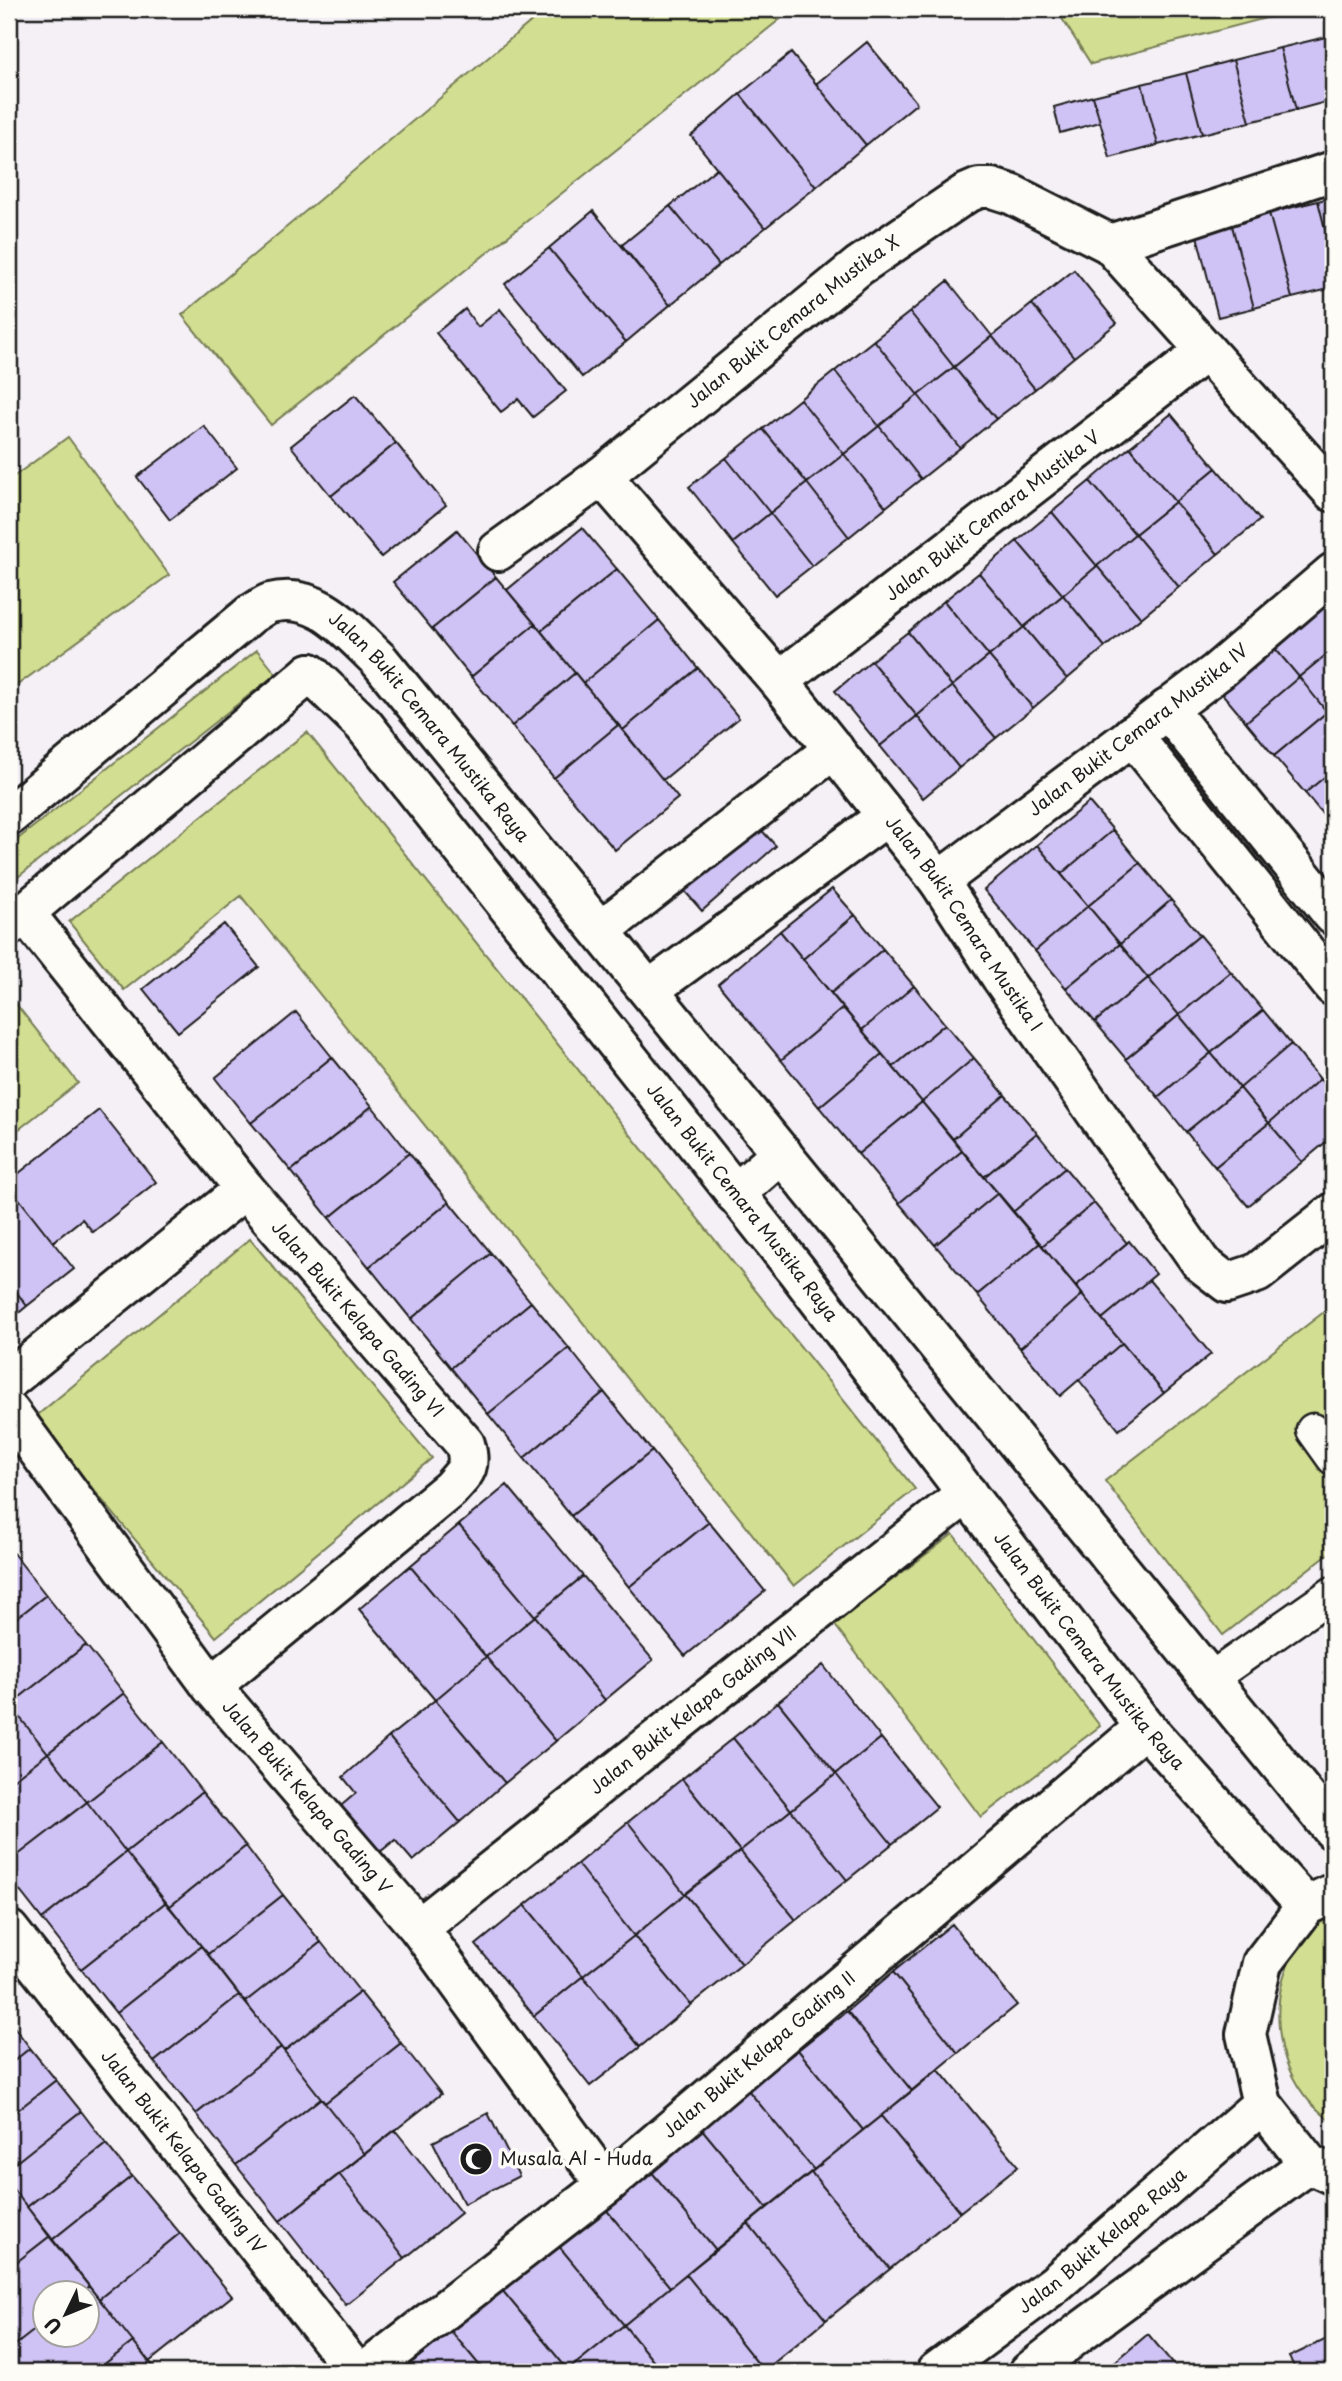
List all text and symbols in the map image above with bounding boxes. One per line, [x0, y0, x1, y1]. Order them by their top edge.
street label: Jalan Bukit Cemara Mustika X [680, 227, 904, 414]
street label: Jalan Bukit Cemara Mustika V [879, 423, 1105, 606]
street label: Jalan Bukit Cemara Mustika Raya [324, 604, 537, 848]
street label: Jalan Bukit Cemara Mustika IV [1022, 636, 1253, 822]
street label: Jalan Bukit Cemara Mustika I [880, 809, 1050, 1036]
street label: Jalan Bukit Cemara Mustika Raya [641, 1077, 846, 1327]
street label: Jalan Bukit Kelapa Gading VI [266, 1214, 451, 1423]
street label: Jalan Bukit Cemara Mustika Raya [988, 1525, 1193, 1776]
street label: Jalan Bukit Kelapa Gading VII [583, 1619, 801, 1800]
street label: Jalan Bukit Kelapa Gading V [217, 1693, 399, 1900]
street label: Jalan Bukit Kelapa Gading II [656, 1964, 860, 2143]
street label: Jalan Bukit Kelapa Gading IV [96, 2043, 273, 2259]
mosque icon: Musala Al - Huda [457, 2140, 495, 2178]
place label: Musala Al - Huda [500, 2144, 653, 2171]
street label: Jalan Bukit Kelapa Raya [1012, 2160, 1192, 2319]
north arrow [32, 2280, 102, 2350]
text: U [38, 2311, 68, 2341]

